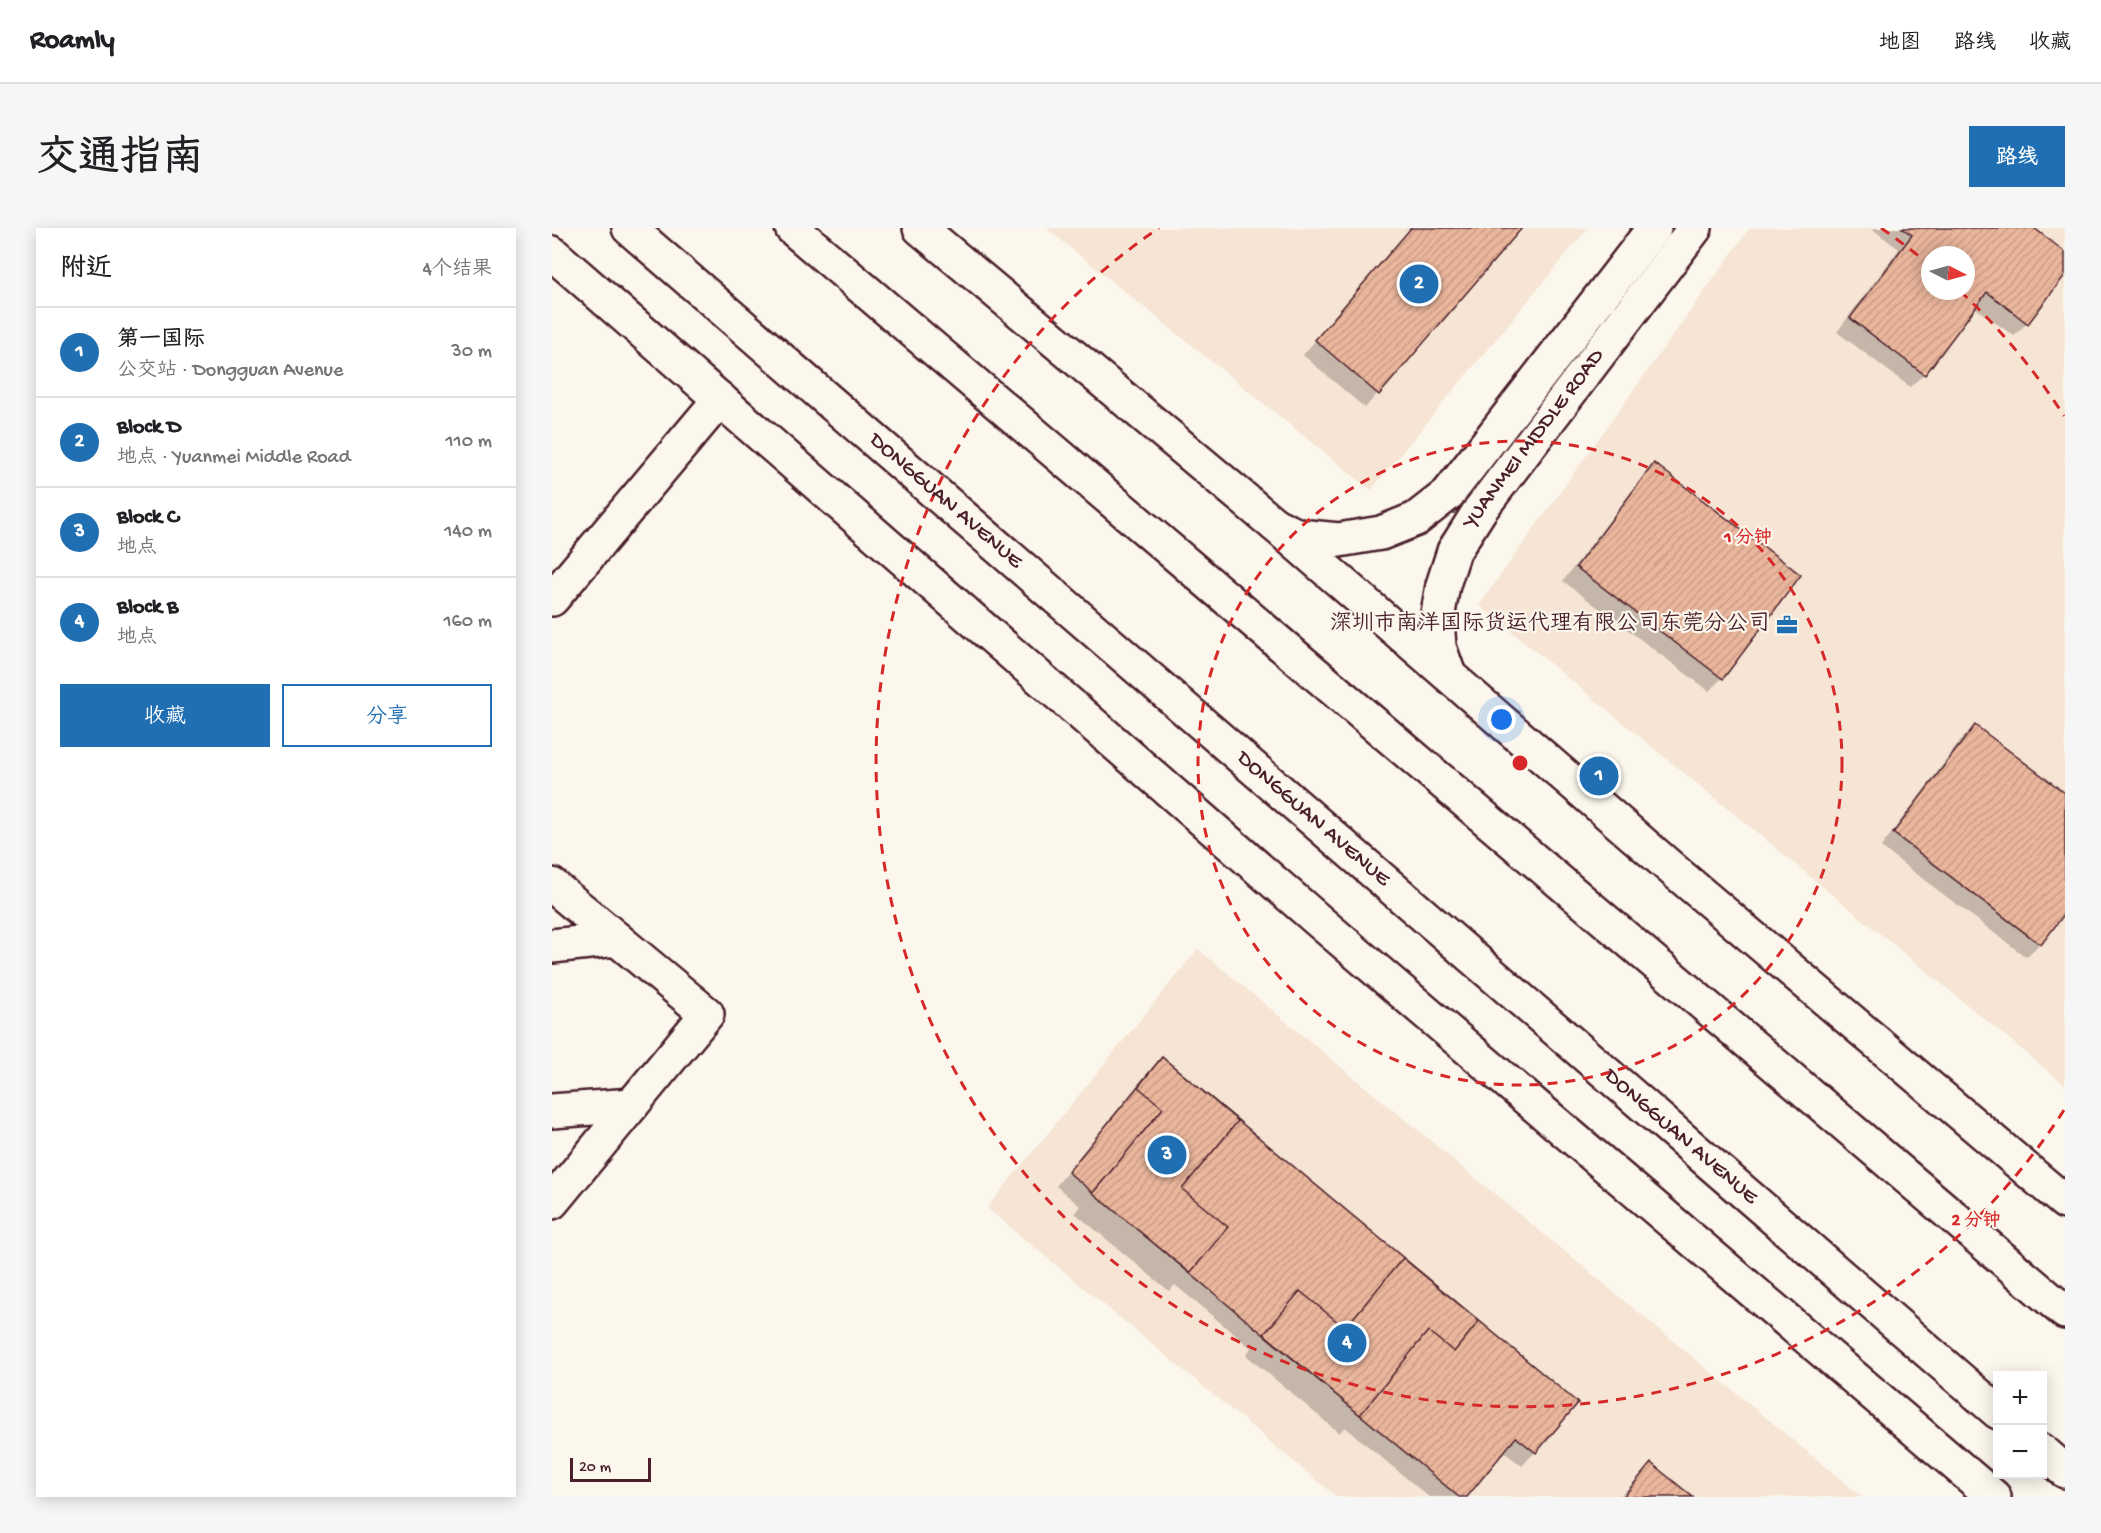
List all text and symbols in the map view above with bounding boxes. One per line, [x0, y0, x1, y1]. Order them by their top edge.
text: Roamly [30, 25, 115, 58]
text: 地图 [1879, 32, 1921, 57]
text: 路线 [1954, 32, 1996, 57]
text: 收藏 [2029, 32, 2071, 57]
button: 路线 [1969, 126, 2065, 187]
text: 交通指南 [36, 137, 204, 186]
north arrow [1921, 246, 1975, 300]
text: 附近 [60, 255, 112, 286]
text: 4个结果 [423, 259, 492, 282]
pin: 2 [1400, 262, 1438, 306]
text: 第一国际 [117, 328, 205, 354]
text: 1 [75, 341, 84, 364]
text: 30 m [451, 341, 492, 364]
street label: YUANMEI MIDDLE ROAD [1457, 344, 1611, 535]
text: 公交站 · Dongguan Avenue [117, 360, 343, 383]
text: Block D [117, 415, 181, 441]
street label: DONGGUAN AVENUE [861, 427, 1028, 576]
text: 2 [75, 431, 84, 454]
text: 110 m [446, 431, 492, 454]
text: 地点 · Yuanmei Middle Road [117, 447, 350, 470]
text: Block C [117, 505, 179, 531]
text: 3 [74, 521, 85, 544]
text: 140 m [444, 521, 492, 544]
text: 1 分钟 [1723, 527, 1772, 549]
text: 地点 [117, 537, 157, 560]
text: Block B [117, 595, 178, 621]
place label: 深圳市南洋国际货运代理有限公司东莞分公司 [1330, 610, 1770, 638]
text: 4 [75, 611, 84, 634]
text: 160 m [443, 611, 492, 634]
office icon: 深圳市南洋国际货运代理有限公司东莞分公司 [1775, 613, 1799, 637]
text: 地点 [117, 627, 157, 650]
button: 收藏 [60, 684, 270, 747]
button: 分享 [282, 684, 492, 747]
your location [1487, 705, 1516, 734]
street label: DONGGUAN AVENUE [1229, 745, 1396, 894]
centre of rings [1510, 753, 1530, 773]
pin: 1 [1580, 754, 1618, 798]
street label: DONGGUAN AVENUE [1597, 1062, 1763, 1212]
pin: 3 [1148, 1132, 1186, 1178]
text: 2 分钟 [1951, 1210, 2001, 1232]
pin: 4 [1328, 1320, 1366, 1366]
map controls [1993, 1371, 2047, 1479]
button: + [1993, 1371, 2047, 1425]
button: − [1993, 1425, 2047, 1479]
scale bar [570, 1455, 651, 1482]
text: 20 m [579, 1459, 611, 1478]

